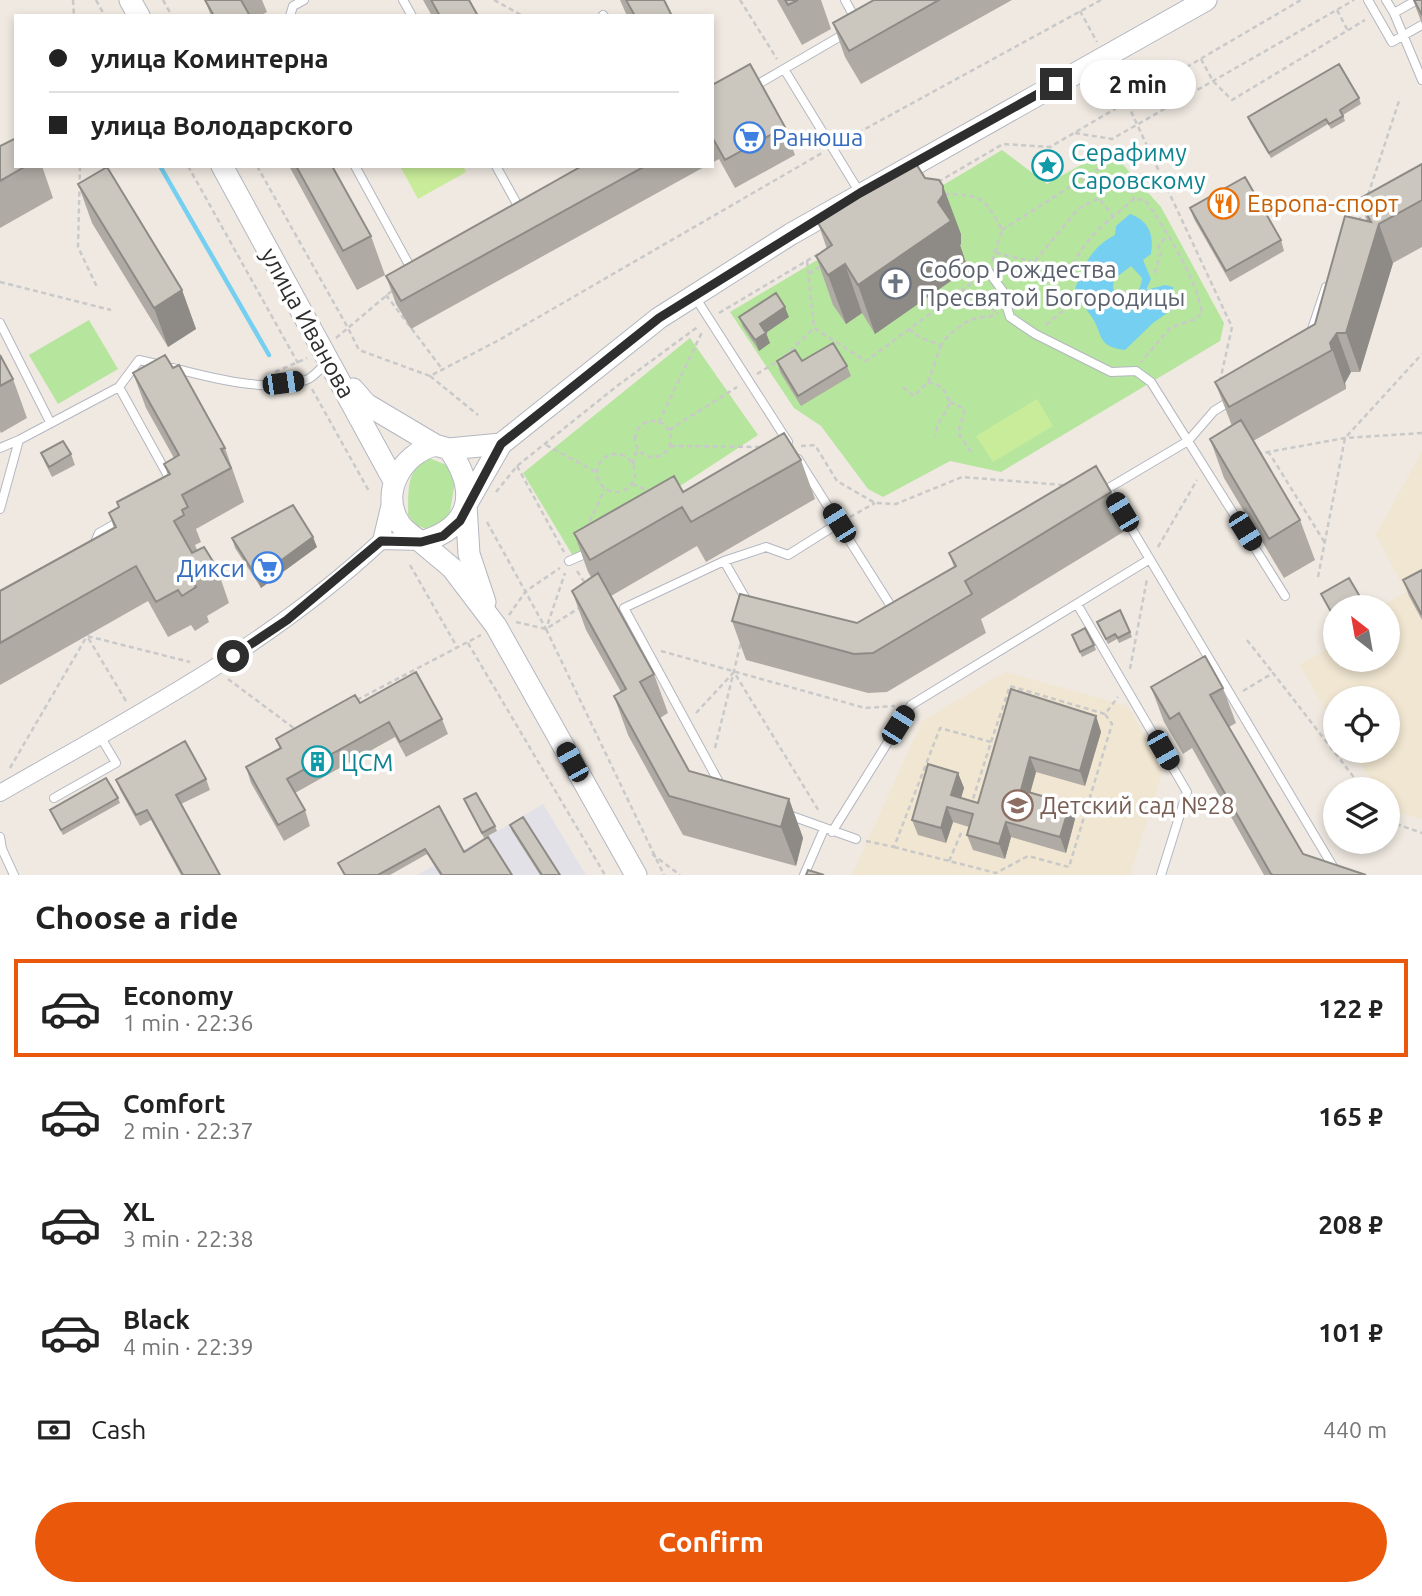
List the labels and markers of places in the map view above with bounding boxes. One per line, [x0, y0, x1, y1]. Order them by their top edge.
supermarket icon: Ранюша [732, 120, 766, 154]
place label: Ранюша [772, 124, 863, 151]
place label: Серафиму Саровскому [1071, 139, 1206, 194]
place icon: Серафиму Саровскому [1031, 149, 1065, 183]
restaurant icon: Европа-спорт [1207, 186, 1241, 220]
place label: Европа-спорт [1247, 190, 1399, 217]
place label: Собор Рождества Пресвятой Богородицы [919, 256, 1185, 311]
church icon: Собор Рождества Пресвятой Богородицы [879, 266, 913, 300]
supermarket icon: Дикси [251, 551, 285, 585]
place label: Дикси [177, 555, 245, 582]
building icon: ЦСМ [301, 745, 335, 779]
place label: ЦСМ [341, 749, 393, 776]
school or university icon: Детский сад №28 [1000, 788, 1034, 822]
place label: Детский сад №28 [1040, 792, 1235, 819]

